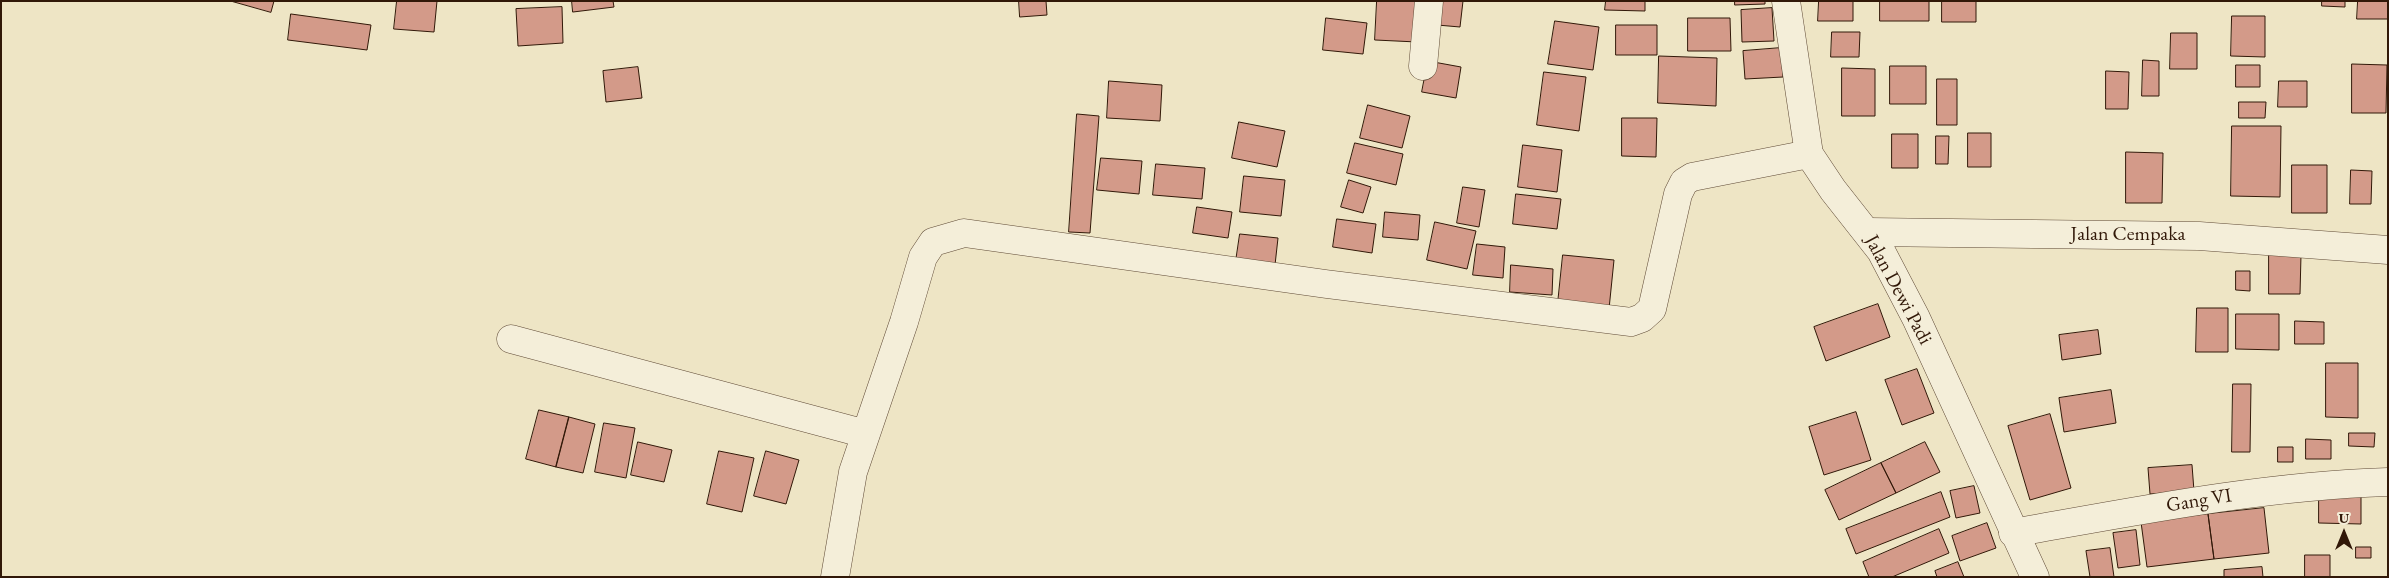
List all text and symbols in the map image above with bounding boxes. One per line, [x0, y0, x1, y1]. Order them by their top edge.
street label: Jalan Cempaka [2071, 223, 2185, 247]
street label: Jalan Dewi Padi [1859, 231, 1937, 349]
street label: Gang VI [2164, 484, 2234, 518]
north arrow [2319, 508, 2369, 558]
text: U [2339, 509, 2349, 527]

